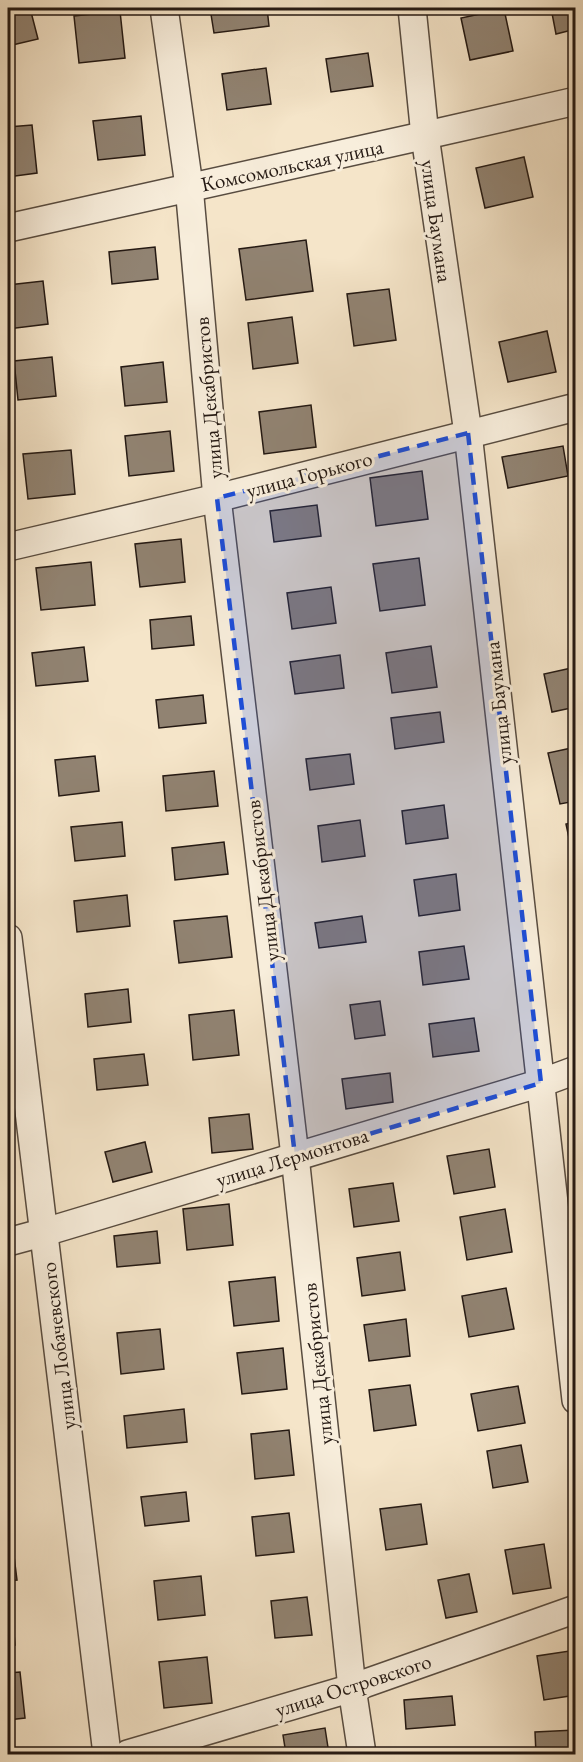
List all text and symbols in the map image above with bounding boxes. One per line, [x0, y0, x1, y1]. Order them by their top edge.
street label: Комсомольская улица [198, 132, 386, 198]
street label: улица Баумана [415, 158, 459, 285]
street label: улица Декабристов [187, 316, 229, 480]
street label: улица Горького [243, 444, 375, 504]
street label: улица Баумана [478, 639, 518, 766]
street label: улица Декабристов [239, 799, 285, 963]
street label: улица Лермонтова [213, 1121, 372, 1193]
street label: улица Лобачевского [34, 1261, 82, 1431]
street label: улица Декабристов [295, 1282, 339, 1446]
street label: улица Островского [271, 1647, 435, 1723]

